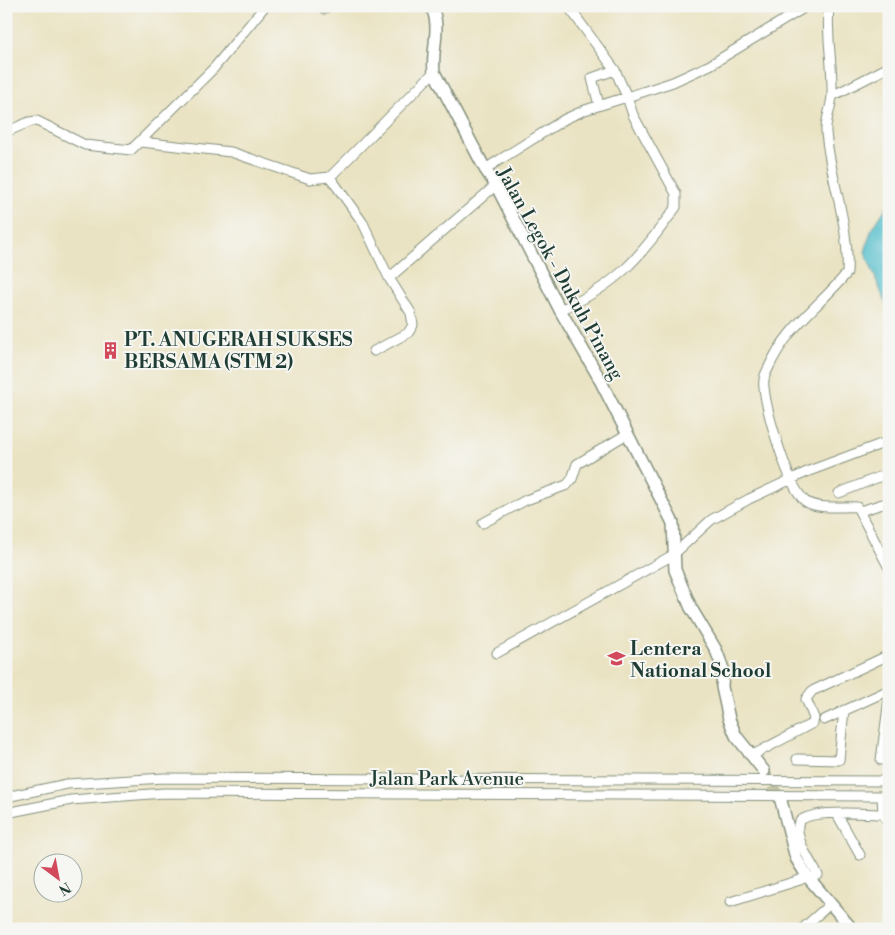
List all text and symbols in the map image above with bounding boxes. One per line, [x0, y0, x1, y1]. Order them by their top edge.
street label: Jalan Legok - Dukuh Pinang [491, 162, 629, 384]
place label: PT. ANUGERAH SUKSES BERSAMA (STM 2) [124, 328, 353, 374]
building icon: PT. ANUGERAH SUKSES BERSAMA (STM 2) [100, 340, 120, 360]
place label: Lentera National School [630, 637, 771, 683]
school or university icon: Lentera National School [606, 649, 626, 669]
street label: Jalan Park Avenue [369, 767, 524, 791]
north arrow [32, 852, 82, 902]
text: N [55, 878, 74, 899]

